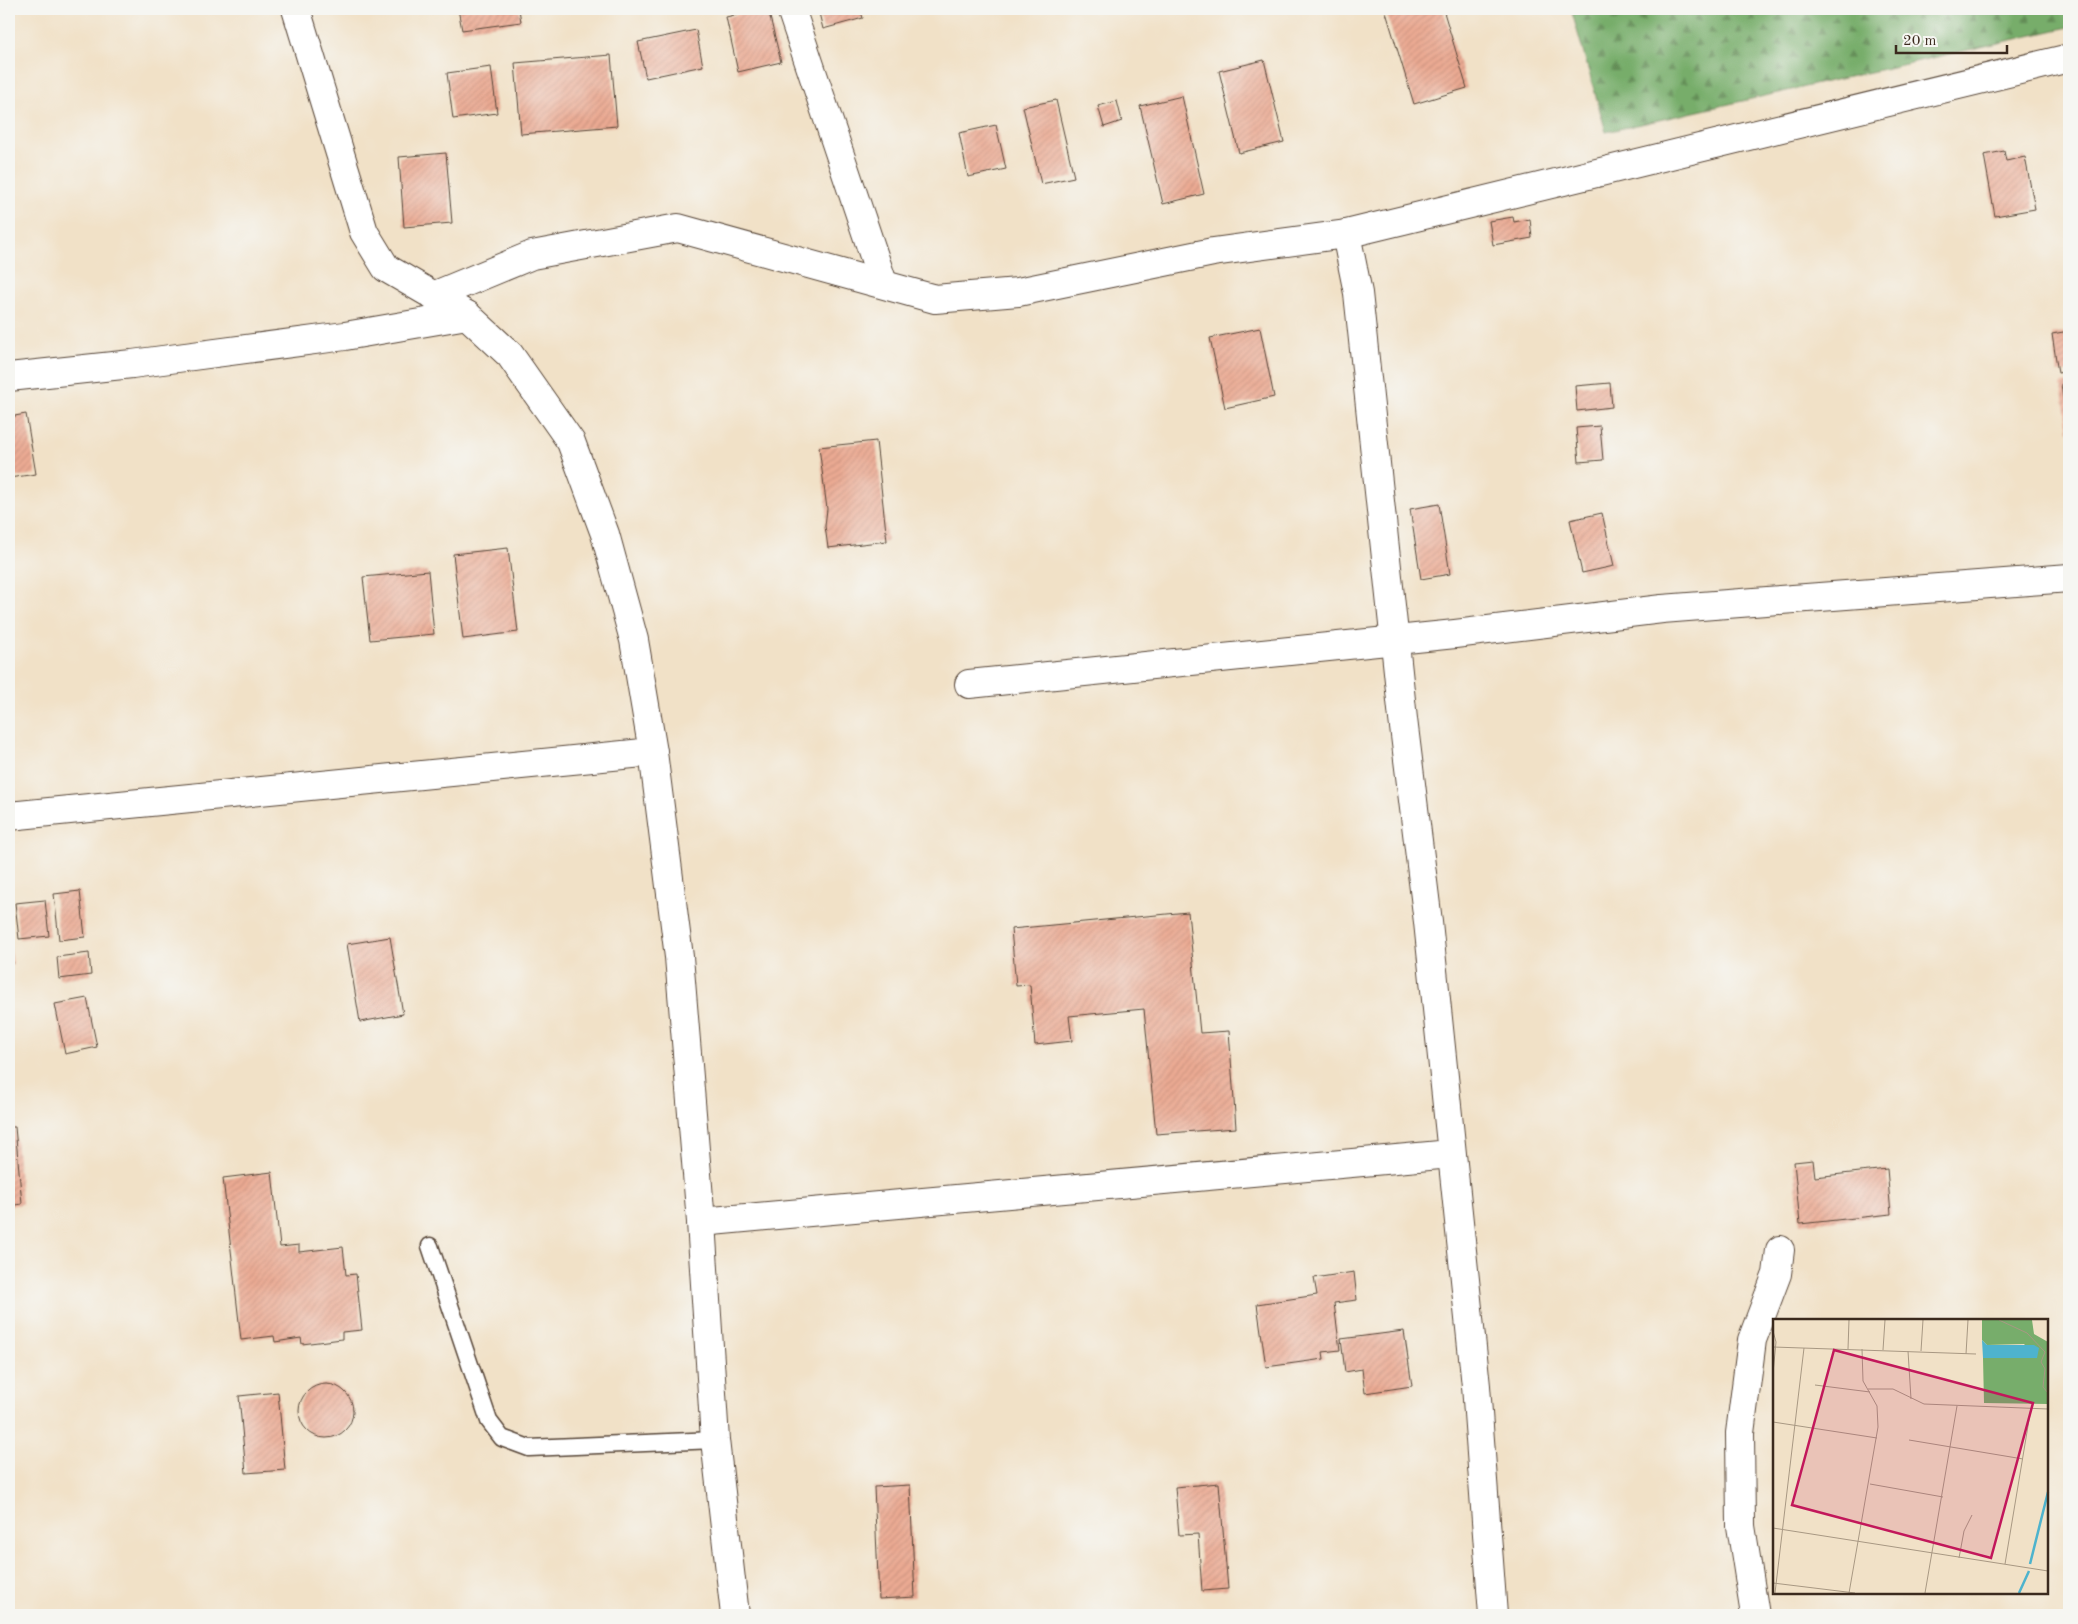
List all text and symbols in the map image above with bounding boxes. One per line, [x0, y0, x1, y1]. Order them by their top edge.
scale bar [1896, 22, 2007, 54]
text: 20 m [1903, 34, 1937, 49]
inset map [1773, 1319, 2048, 1594]

